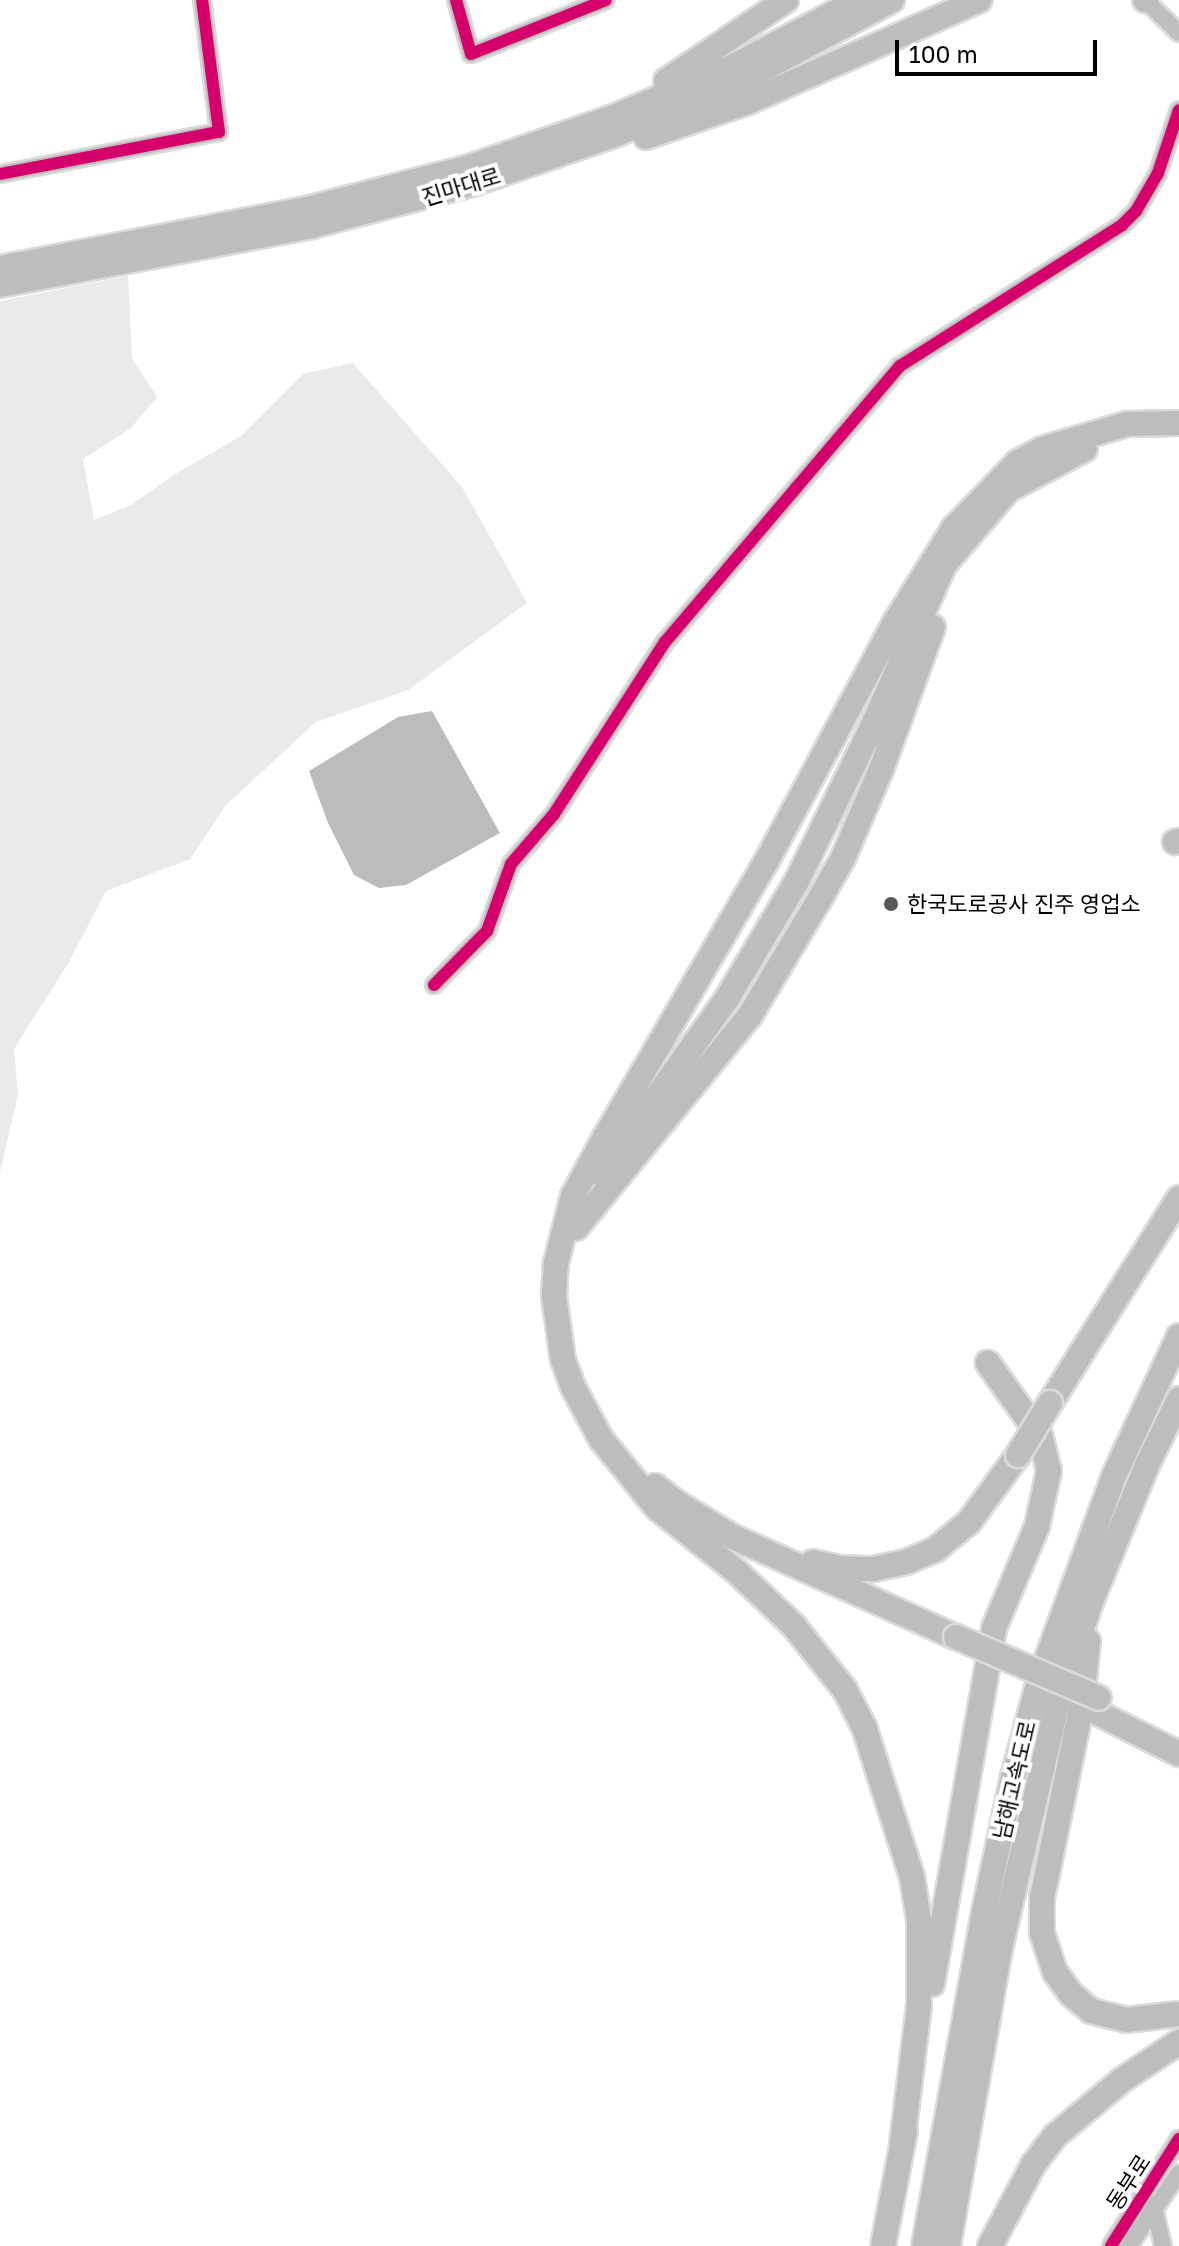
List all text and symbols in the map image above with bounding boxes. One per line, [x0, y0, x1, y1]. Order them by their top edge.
scale bar [899, 24, 1101, 74]
text: 100 m [909, 39, 978, 68]
street label: 진마대로 [418, 162, 504, 210]
place label: 한국도로공사 진주 영업소 [907, 891, 1141, 917]
marker: 한국도로공사 진주 영업소 [882, 895, 900, 913]
street label: 남해고속도로 [987, 1718, 1041, 1842]
street label: 동부로 [1100, 2149, 1156, 2215]

